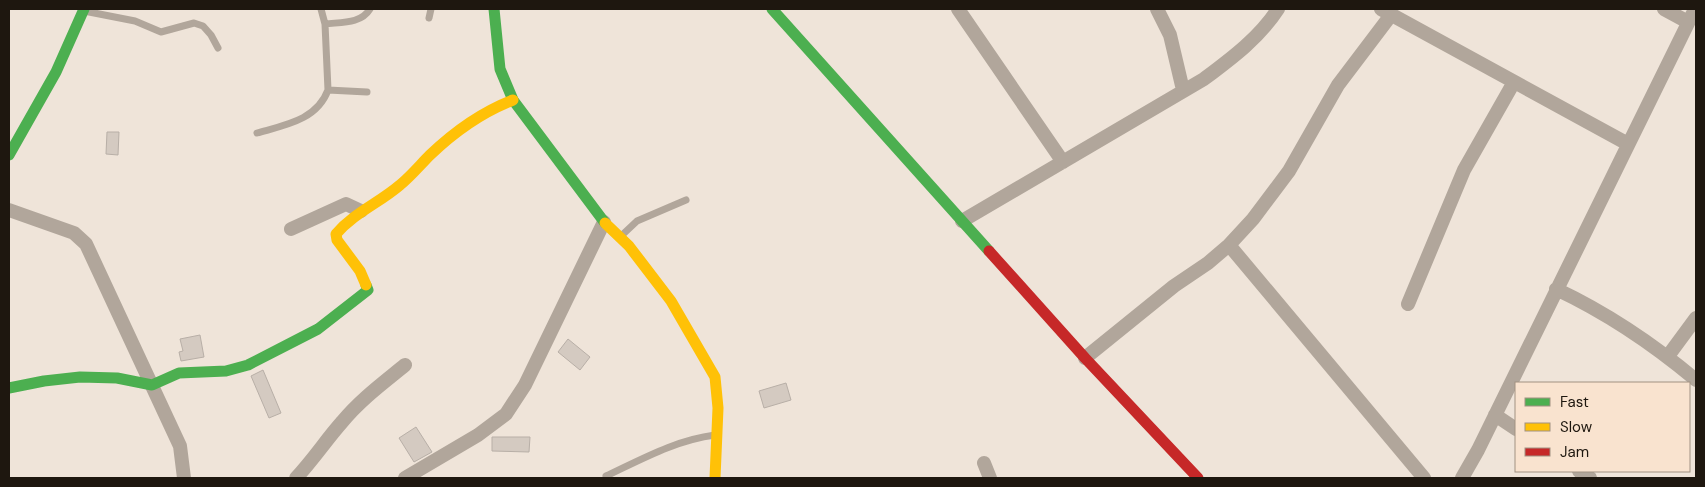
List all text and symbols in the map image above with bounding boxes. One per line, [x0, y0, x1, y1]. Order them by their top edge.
legend [1515, 382, 1690, 472]
text: Fast [1560, 392, 1589, 412]
text: Slow [1560, 417, 1593, 437]
text: Jam [1560, 442, 1589, 462]

